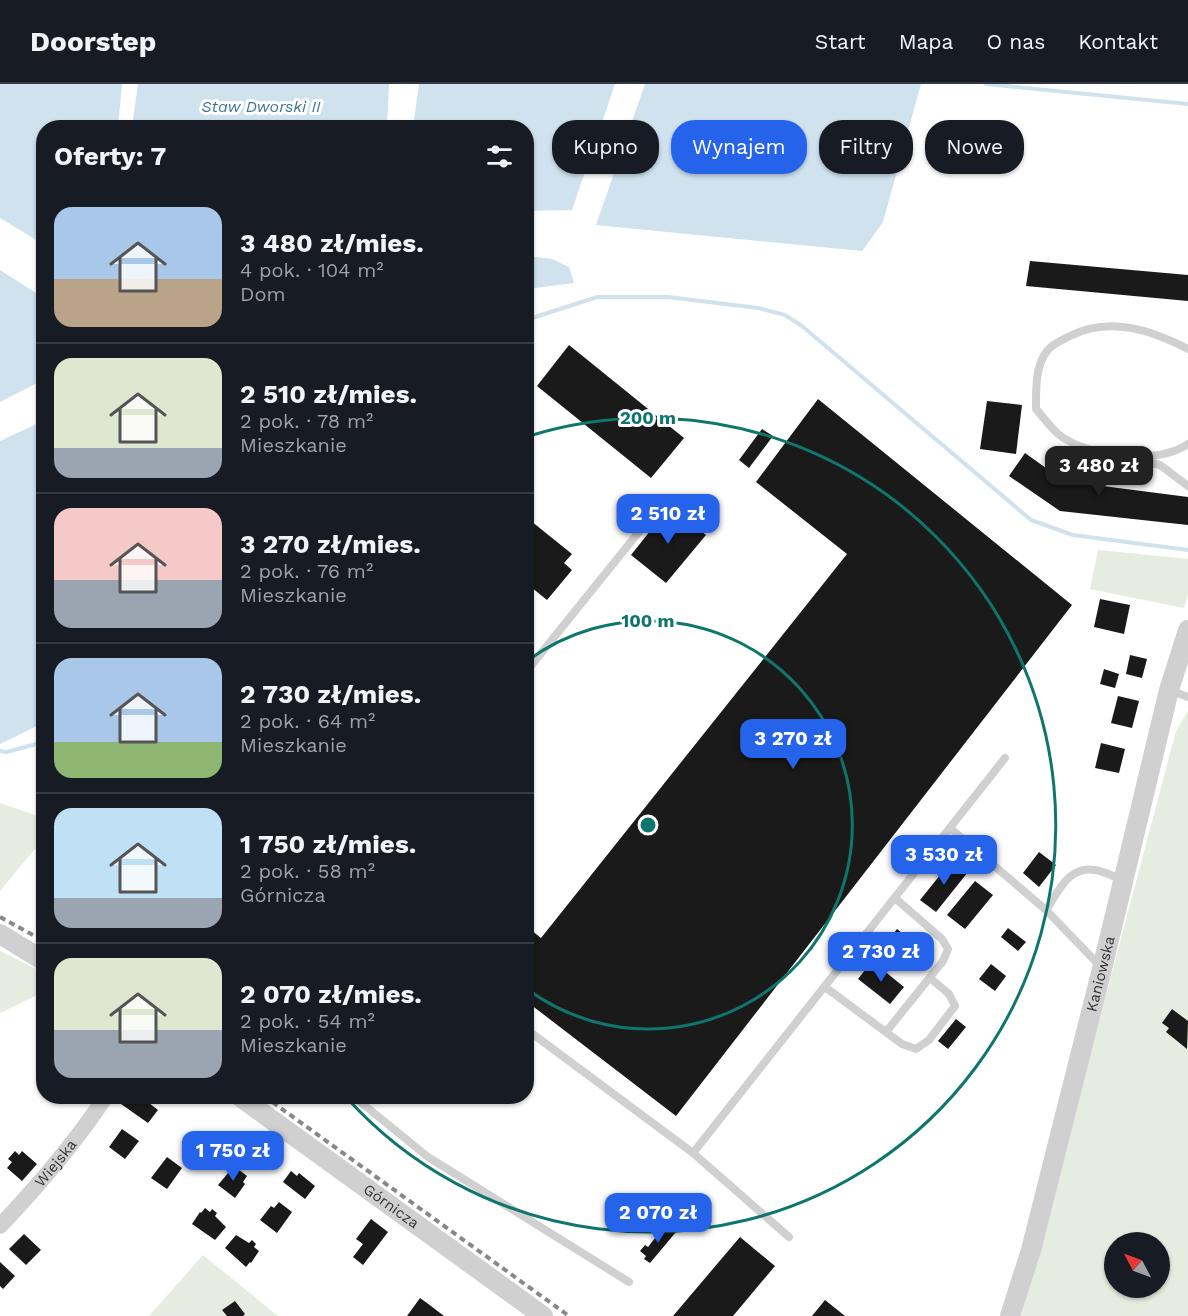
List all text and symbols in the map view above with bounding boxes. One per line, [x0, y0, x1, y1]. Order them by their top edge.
text: Doorstep [30, 25, 156, 58]
text: Start [815, 29, 866, 54]
text: Mapa [899, 29, 953, 54]
text: O nas [986, 29, 1045, 54]
text: Kontakt [1078, 29, 1158, 54]
water label: Staw Dworski II [201, 97, 321, 116]
chip: Kupno [552, 120, 659, 174]
chip: Wynajem [671, 120, 807, 174]
chip: Filtry [819, 120, 913, 174]
chip: Nowe [925, 120, 1024, 174]
icon: filters [483, 140, 516, 173]
text: Oferty: 7 [54, 141, 166, 171]
text: 3 480 zł/mies. [240, 228, 424, 258]
icon: home [102, 231, 174, 303]
text: 4 pok. · 104 m² [240, 258, 384, 282]
text: Dom [240, 282, 285, 306]
text: 2 510 zł/mies. [240, 379, 417, 409]
icon: home [102, 382, 174, 454]
text: 200 m [620, 407, 676, 428]
text: 2 pok. · 78 m² [240, 409, 373, 433]
text: Mieszkanie [240, 433, 347, 457]
pin: 3 480 zł [1037, 446, 1161, 497]
text: 3 480 zł [1059, 453, 1139, 477]
pin: 2 510 zł [606, 494, 730, 545]
text: 2 510 zł [631, 501, 705, 525]
text: 3 270 zł/mies. [240, 529, 421, 559]
icon: home [102, 532, 174, 604]
text: 2 pok. · 76 m² [240, 559, 373, 583]
text: Mieszkanie [240, 583, 347, 607]
text: 100 m [621, 610, 675, 631]
text: 2 730 zł/mies. [240, 679, 421, 709]
icon: home [102, 682, 174, 754]
text: 2 pok. · 64 m² [240, 709, 375, 733]
pin: 3 270 zł [731, 719, 855, 770]
text: 3 270 zł [754, 726, 832, 750]
text: Mieszkanie [240, 733, 347, 757]
centre of rings [638, 815, 658, 835]
text: 1 750 zł/mies. [240, 829, 416, 859]
icon: home [102, 832, 174, 904]
pin: 3 530 zł [882, 835, 1006, 886]
text: 3 530 zł [905, 842, 983, 866]
text: 2 pok. · 58 m² [240, 859, 375, 883]
text: Górnicza [240, 883, 326, 907]
pin: 2 730 zł [819, 932, 943, 983]
street label: Kaniowska [1083, 934, 1119, 1014]
text: 2 730 zł [842, 939, 920, 963]
text: 2 070 zł/mies. [240, 979, 422, 1009]
icon: home [102, 982, 174, 1054]
text: 2 pok. · 54 m² [240, 1009, 375, 1033]
text: Mieszkanie [240, 1033, 347, 1057]
pin: 1 750 zł [171, 1131, 295, 1182]
street label: Wiejska [31, 1136, 81, 1190]
text: 1 750 zł [196, 1138, 270, 1162]
street label: Górnicza [360, 1180, 423, 1233]
pin: 2 070 zł [596, 1193, 720, 1244]
text: 2 070 zł [619, 1200, 697, 1224]
north arrow [1104, 1232, 1170, 1298]
map controls [1104, 1232, 1170, 1298]

